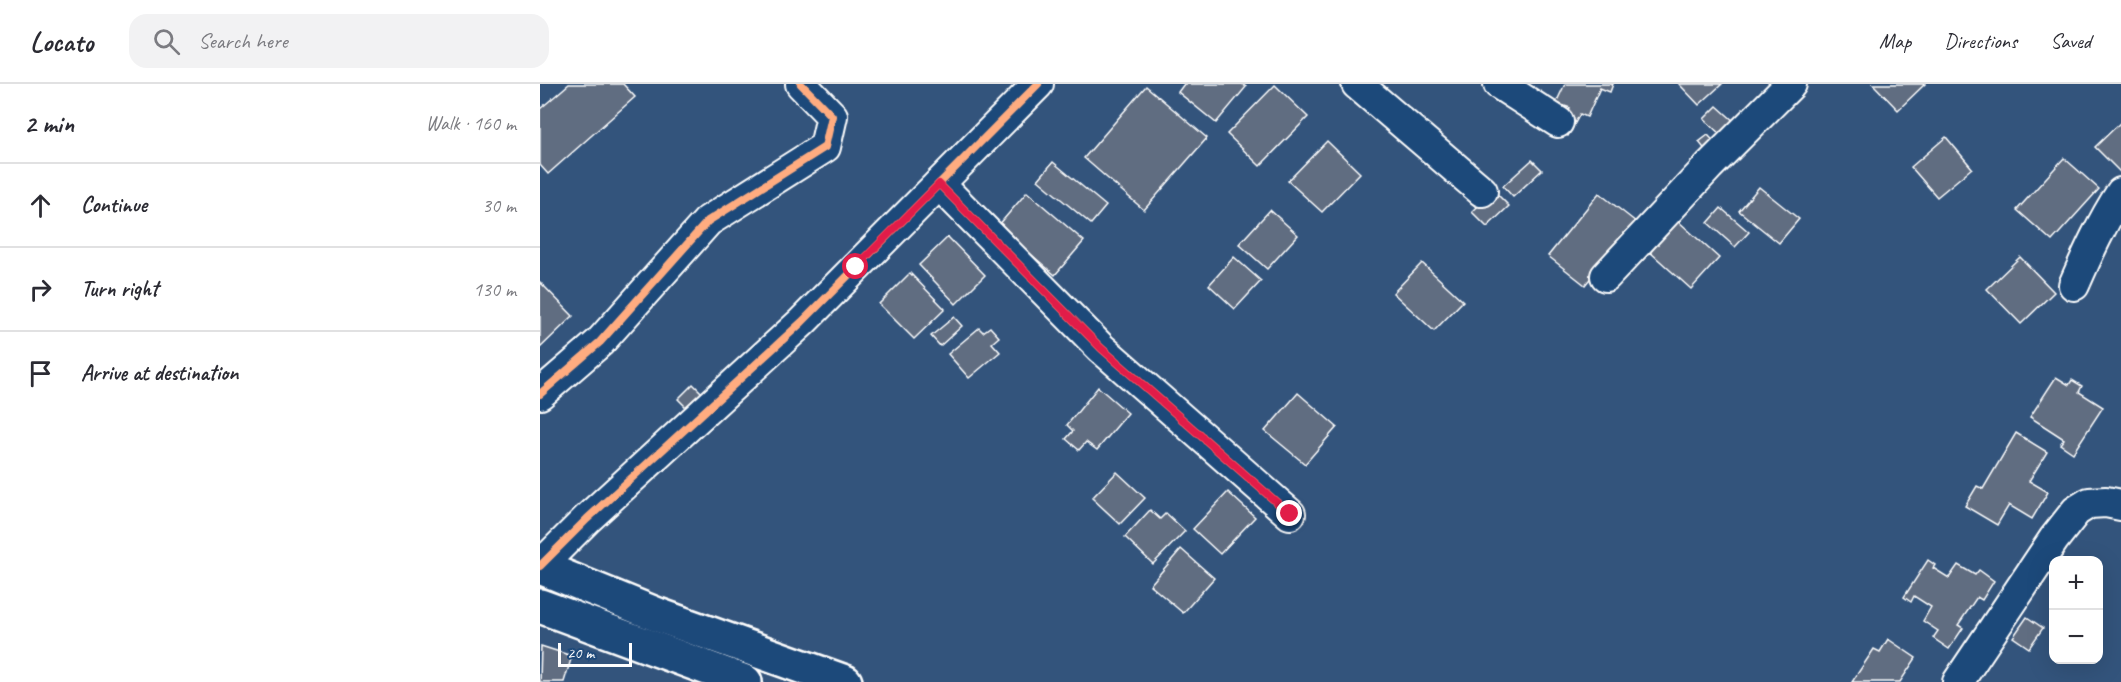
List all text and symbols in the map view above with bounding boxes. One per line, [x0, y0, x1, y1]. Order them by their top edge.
search box [129, 14, 549, 68]
text: Locato [30, 24, 93, 59]
icon: search [150, 25, 183, 58]
text: Search here [198, 27, 288, 55]
text: Map [1879, 28, 1911, 54]
text: Directions [1944, 28, 2017, 54]
text: Saved [2050, 28, 2091, 54]
text: 2 min [24, 107, 74, 140]
text: Walk · 160 m [426, 111, 516, 136]
icon: ahead [24, 189, 57, 222]
text: Continue [81, 191, 147, 219]
text: 30 m [482, 193, 516, 218]
route start [842, 253, 868, 279]
icon: right [24, 273, 57, 306]
text: Turn right [81, 275, 158, 303]
text: 130 m [473, 277, 516, 302]
icon: arrive [24, 357, 57, 390]
text: Arrive at destination [81, 359, 238, 387]
route end [1276, 500, 1302, 526]
map controls [2049, 556, 2103, 664]
button: + [2049, 556, 2103, 610]
button: − [2049, 610, 2103, 664]
scale bar [558, 640, 632, 668]
text: 20 m [567, 643, 594, 663]

